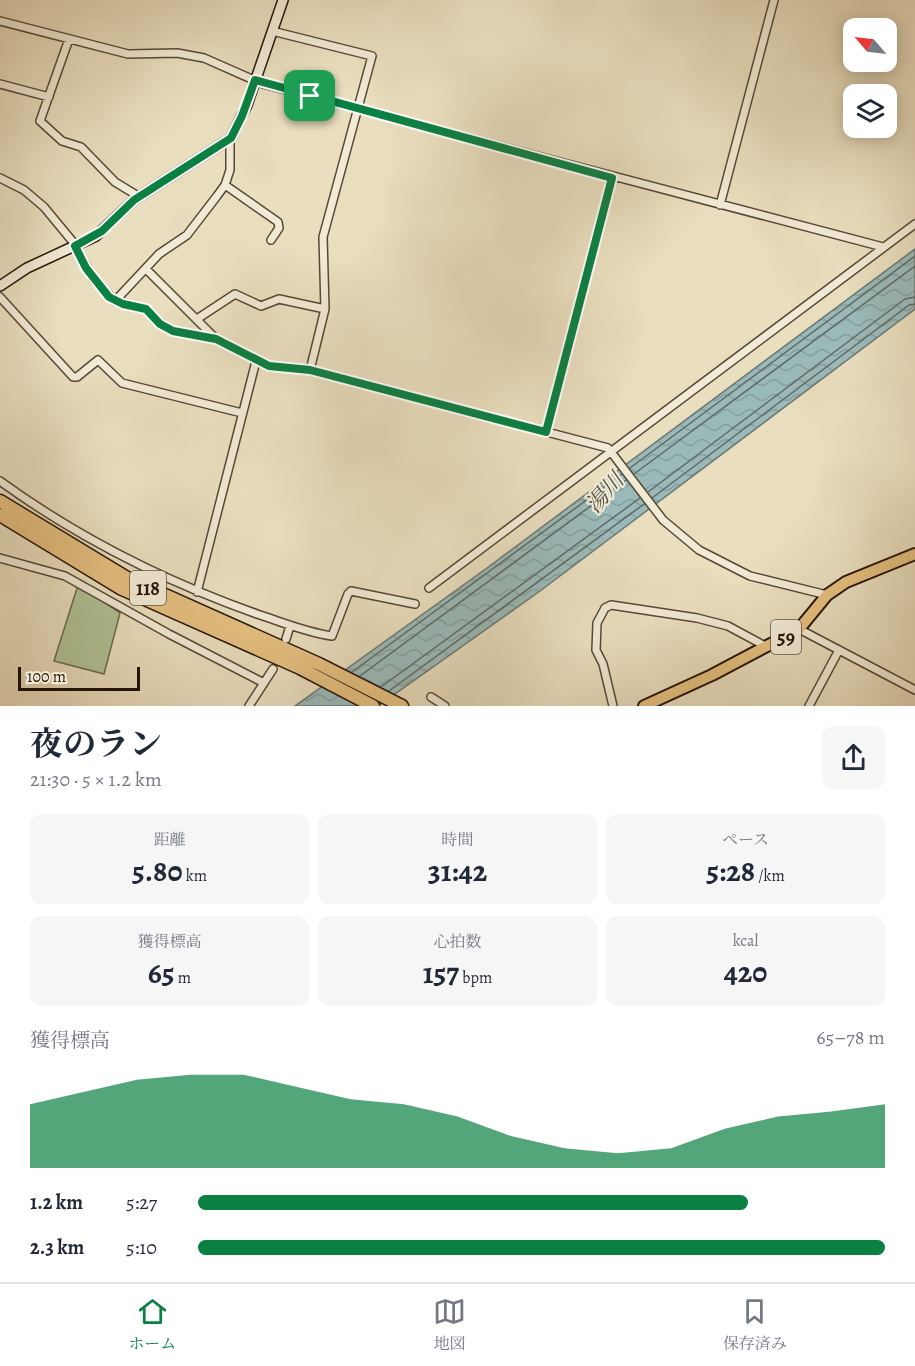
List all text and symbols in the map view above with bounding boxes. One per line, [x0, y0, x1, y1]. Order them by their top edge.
north arrow [843, 18, 897, 72]
map controls [843, 18, 897, 138]
pin [284, 70, 335, 121]
icon: arrive [293, 79, 326, 112]
button: layers [843, 84, 897, 138]
water label: 湯川 [579, 465, 632, 519]
road number: 118 [130, 571, 166, 605]
road number: 59 [771, 620, 801, 654]
scale bar [18, 664, 140, 692]
text: 100 m [27, 666, 66, 688]
text: 夜のラン [30, 721, 162, 766]
button: share [822, 726, 885, 789]
text: 21:30 · 5 × 1.2 km [30, 766, 162, 793]
text: 距離 [153, 829, 186, 851]
text: 時間 [441, 829, 474, 851]
text: ペース [722, 829, 769, 851]
text: 5.80 [132, 851, 183, 891]
text: 31:42 [428, 851, 487, 891]
text: 5:28 [706, 851, 755, 891]
text: km [183, 865, 207, 887]
text: /km [755, 865, 785, 887]
text: kcal [733, 930, 758, 952]
text: 獲得標高 [137, 931, 202, 953]
text: 心拍数 [433, 931, 482, 953]
text: 420 [724, 952, 767, 992]
text: 65 [148, 953, 175, 993]
text: 157 [423, 953, 459, 993]
text: m [175, 967, 191, 989]
text: bpm [459, 967, 492, 989]
text: 65–78 m [816, 1024, 885, 1051]
text: 獲得標高 [30, 1027, 110, 1054]
text: 1.2 km [30, 1189, 83, 1216]
text: 5:27 [126, 1189, 157, 1216]
text: 2.3 km [30, 1234, 84, 1261]
text: 5:10 [126, 1234, 157, 1261]
tab: ホーム [128, 1295, 176, 1355]
tab: 地図 [433, 1295, 466, 1355]
tab: 保存済み [723, 1295, 787, 1355]

